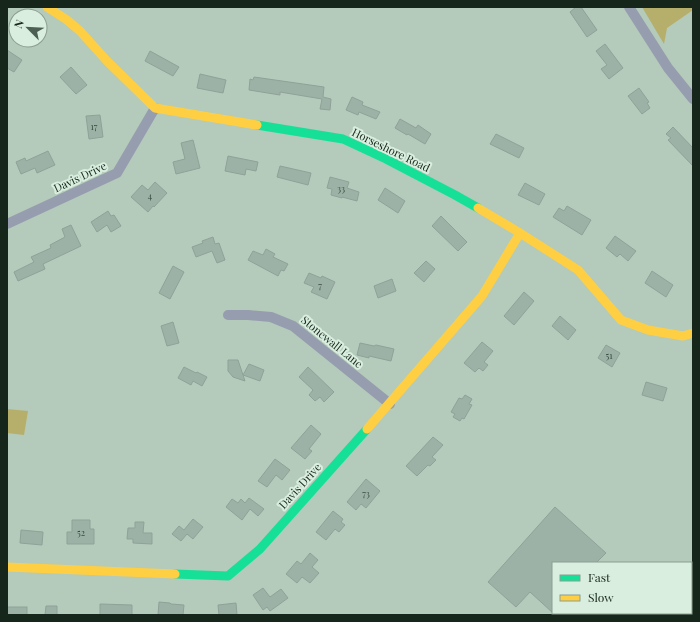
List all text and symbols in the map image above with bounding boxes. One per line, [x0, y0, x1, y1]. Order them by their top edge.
north arrow [8, 8, 48, 48]
text: N [10, 17, 27, 30]
house number: 17 [91, 120, 98, 132]
street label: Horseshore Road [350, 124, 433, 175]
street label: Davis Drive [51, 158, 109, 195]
house number: 33 [337, 182, 345, 194]
house number: 4 [148, 189, 153, 201]
house number: 7 [318, 279, 322, 291]
street label: Stonewall Lane [298, 312, 366, 371]
house number: 51 [605, 349, 613, 361]
street label: Davis Drive [275, 459, 324, 512]
house number: 73 [362, 487, 370, 499]
house number: 52 [77, 526, 85, 538]
legend [552, 562, 692, 614]
text: Fast [588, 569, 611, 585]
text: Slow [588, 589, 614, 605]

